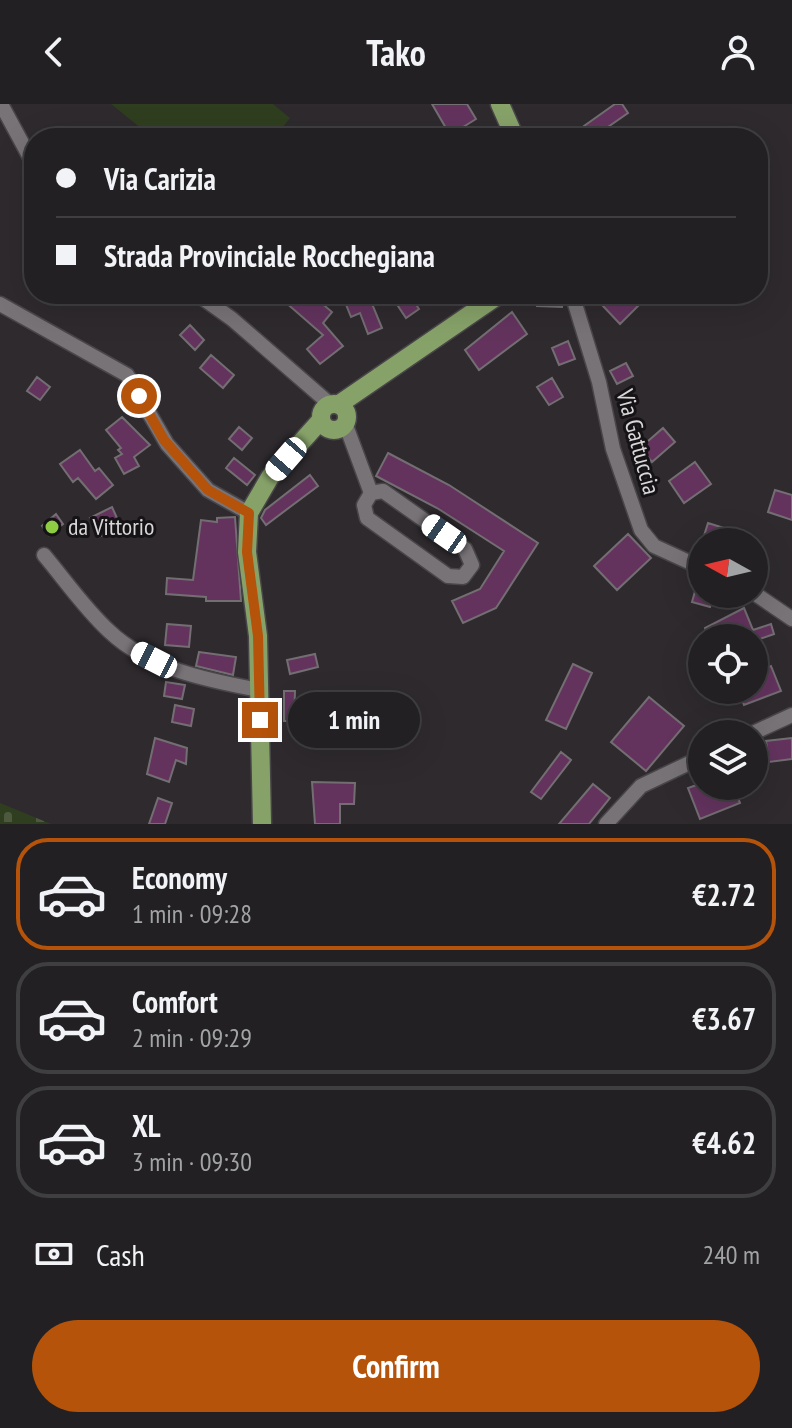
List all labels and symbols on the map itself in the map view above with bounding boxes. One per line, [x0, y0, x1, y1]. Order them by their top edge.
route start [121, 378, 157, 414]
street label: Via Gattuccia [609, 385, 667, 498]
car [261, 433, 311, 485]
car [417, 510, 471, 558]
place label: da Vittorio [68, 511, 154, 542]
marker: da Vittorio [43, 518, 61, 536]
north arrow [688, 528, 768, 608]
car [127, 638, 181, 682]
callout: 1 min [288, 692, 420, 748]
route end [242, 702, 278, 738]

